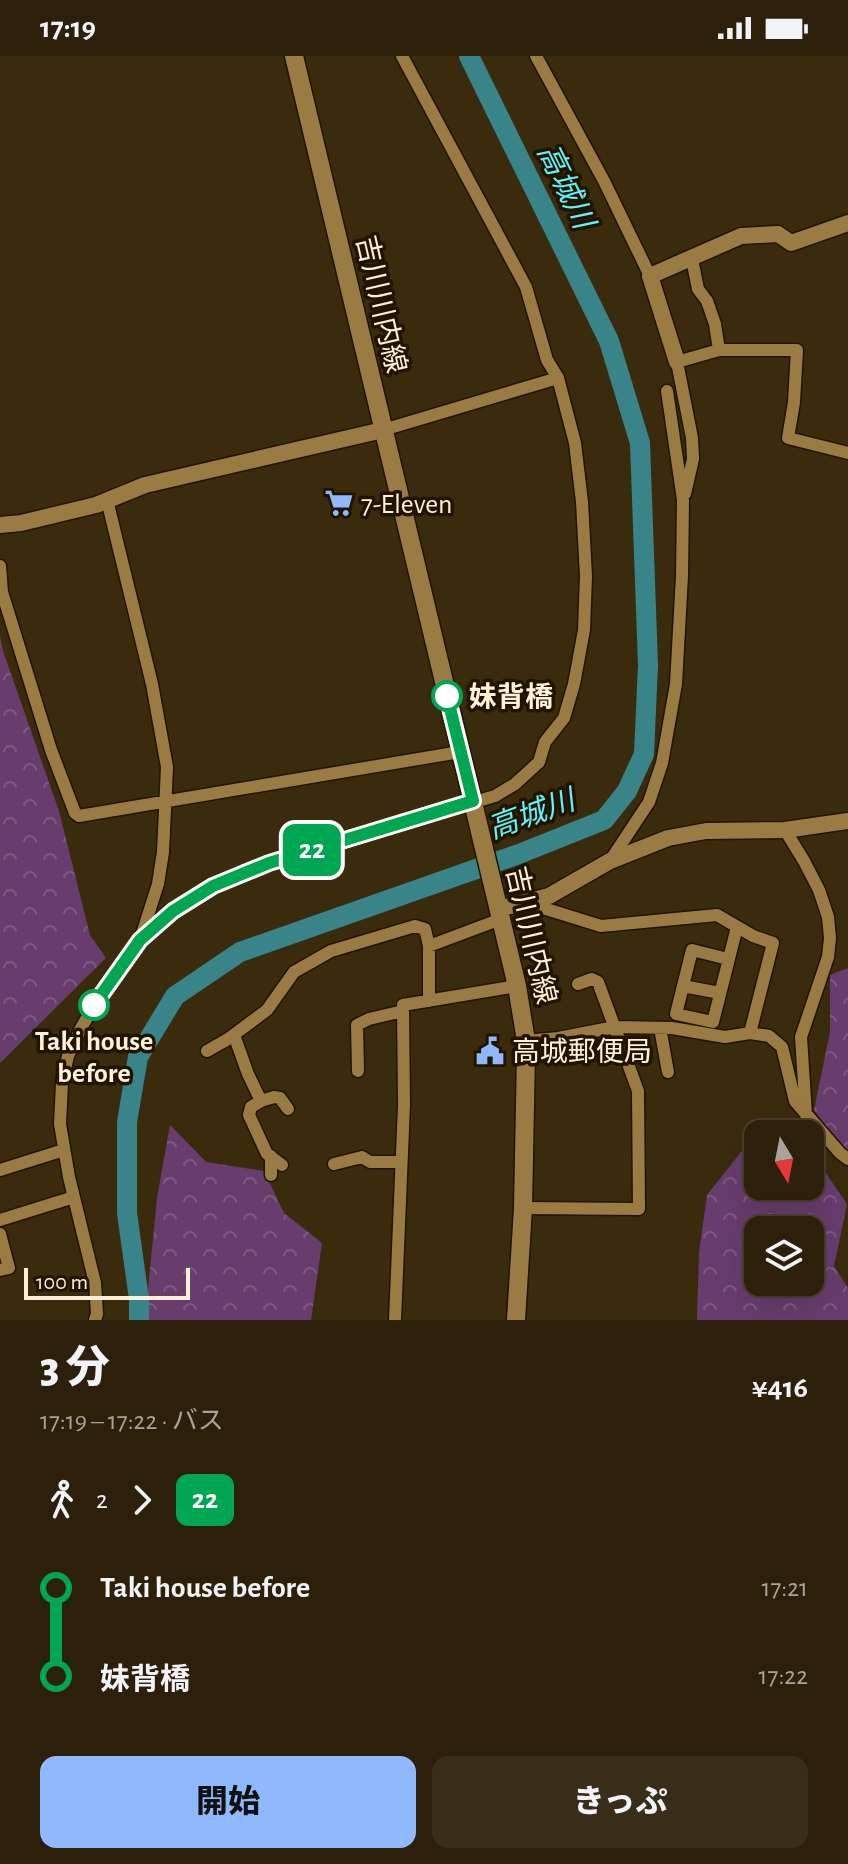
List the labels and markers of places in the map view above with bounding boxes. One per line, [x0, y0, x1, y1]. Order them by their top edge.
supermarket icon: 7-Eleven [324, 488, 354, 518]
place label: 7-Eleven [361, 491, 453, 519]
marker: 妹背橋 [432, 681, 462, 711]
place label: 妹背橋 [469, 682, 553, 712]
marker: Taki house before [79, 990, 109, 1020]
place label: Taki house before [35, 1028, 153, 1088]
public building icon: 高城郵便局 [475, 1036, 505, 1066]
place label: 高城郵便局 [512, 1037, 652, 1067]

